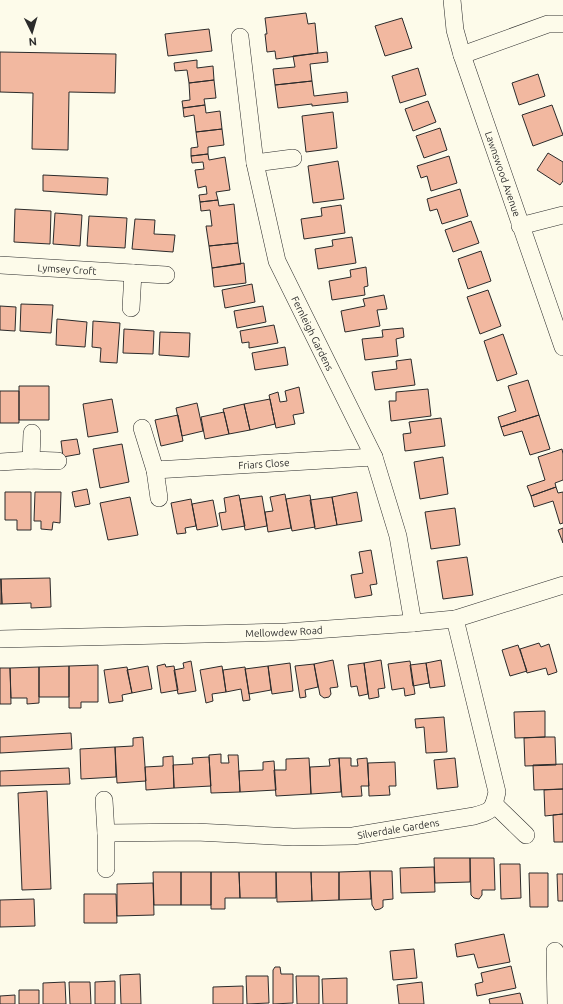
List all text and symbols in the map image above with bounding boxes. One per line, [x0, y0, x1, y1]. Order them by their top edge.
north arrow [12, 12, 52, 52]
text: N [28, 36, 37, 48]
street label: Lawnswood Avenue [483, 130, 522, 218]
street label: Lymsey Croft [37, 262, 97, 277]
street label: Fernleigh Gardens [289, 294, 335, 373]
street label: Friars Close [238, 457, 290, 471]
street label: Mellowdew Road [245, 624, 323, 639]
street label: Silverdale Gardens [356, 817, 440, 841]

